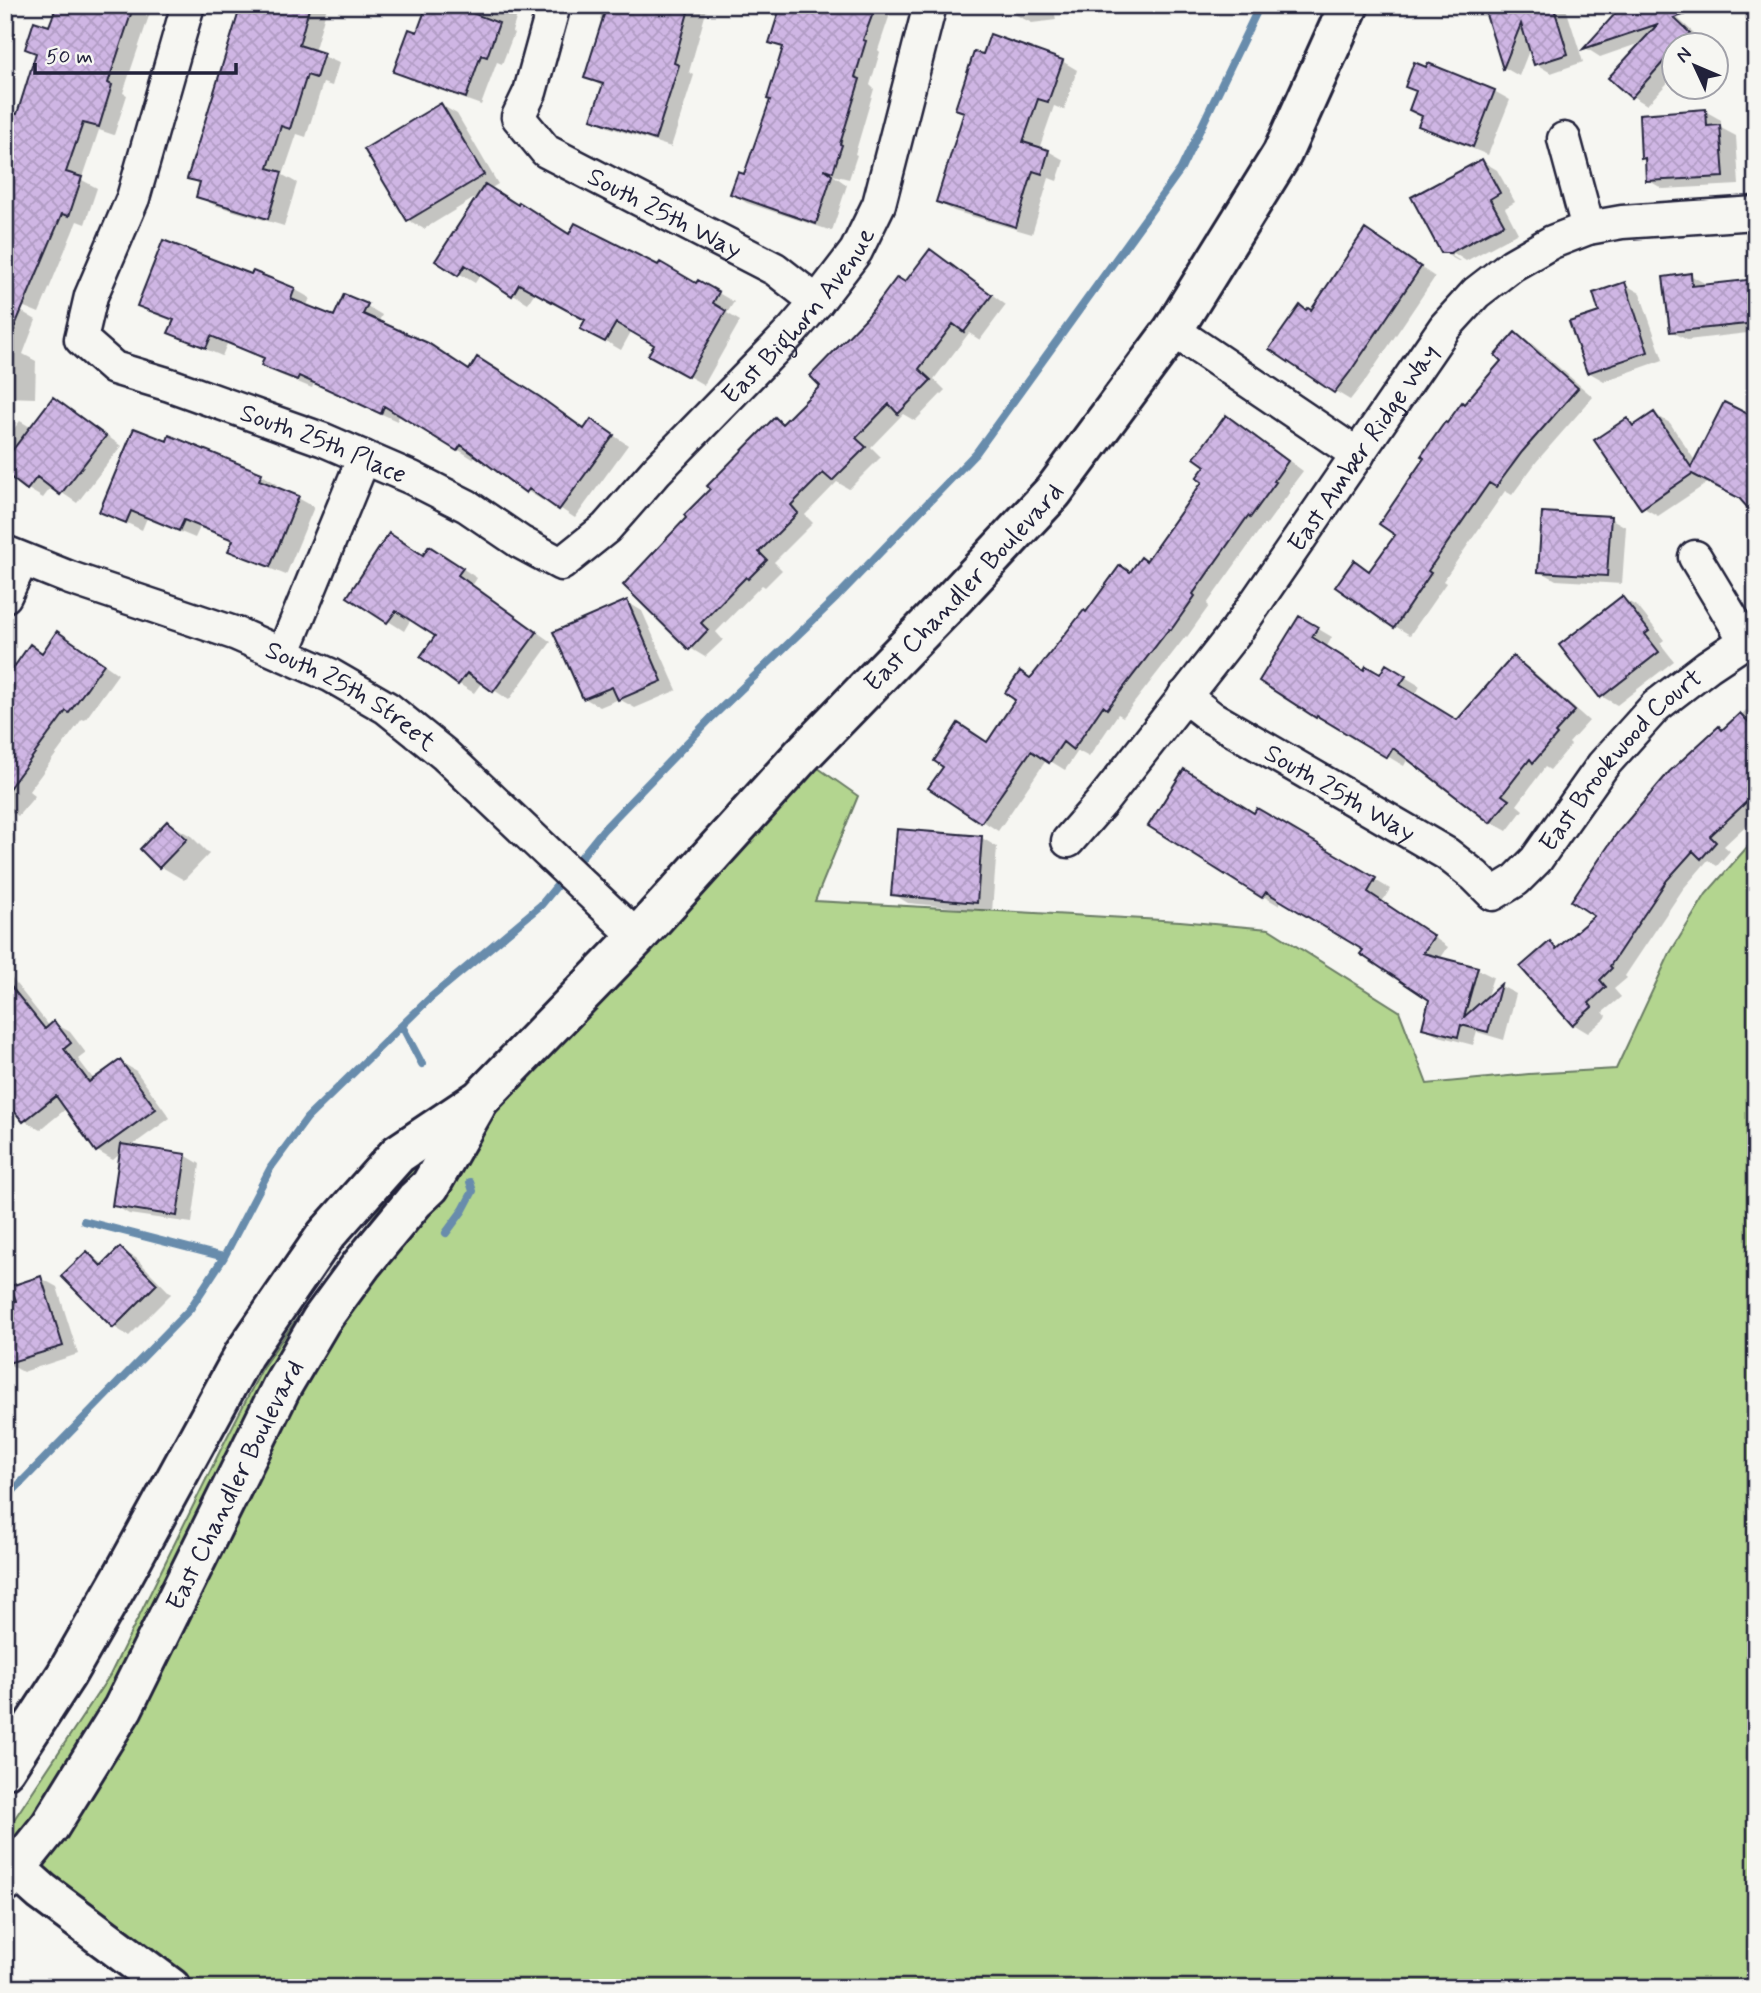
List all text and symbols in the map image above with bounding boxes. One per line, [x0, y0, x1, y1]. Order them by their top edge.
scale bar [35, 32, 236, 76]
north arrow [1660, 32, 1730, 102]
text: N [1670, 42, 1697, 68]
text: 50 m [46, 43, 93, 71]
street label: South 25th Way [581, 160, 747, 268]
street label: East Bighorn Avenue [715, 222, 884, 413]
street label: East Amber Ridge Way [1281, 338, 1447, 559]
street label: South 25th Place [235, 396, 411, 493]
street label: East Chandler Boulevard [857, 477, 1073, 700]
street label: South 25th Street [260, 634, 442, 760]
street label: East Brookwood Court [1532, 662, 1710, 859]
street label: South 25th Way [1258, 737, 1421, 851]
street label: East Chandler Boulevard [159, 1354, 313, 1616]

